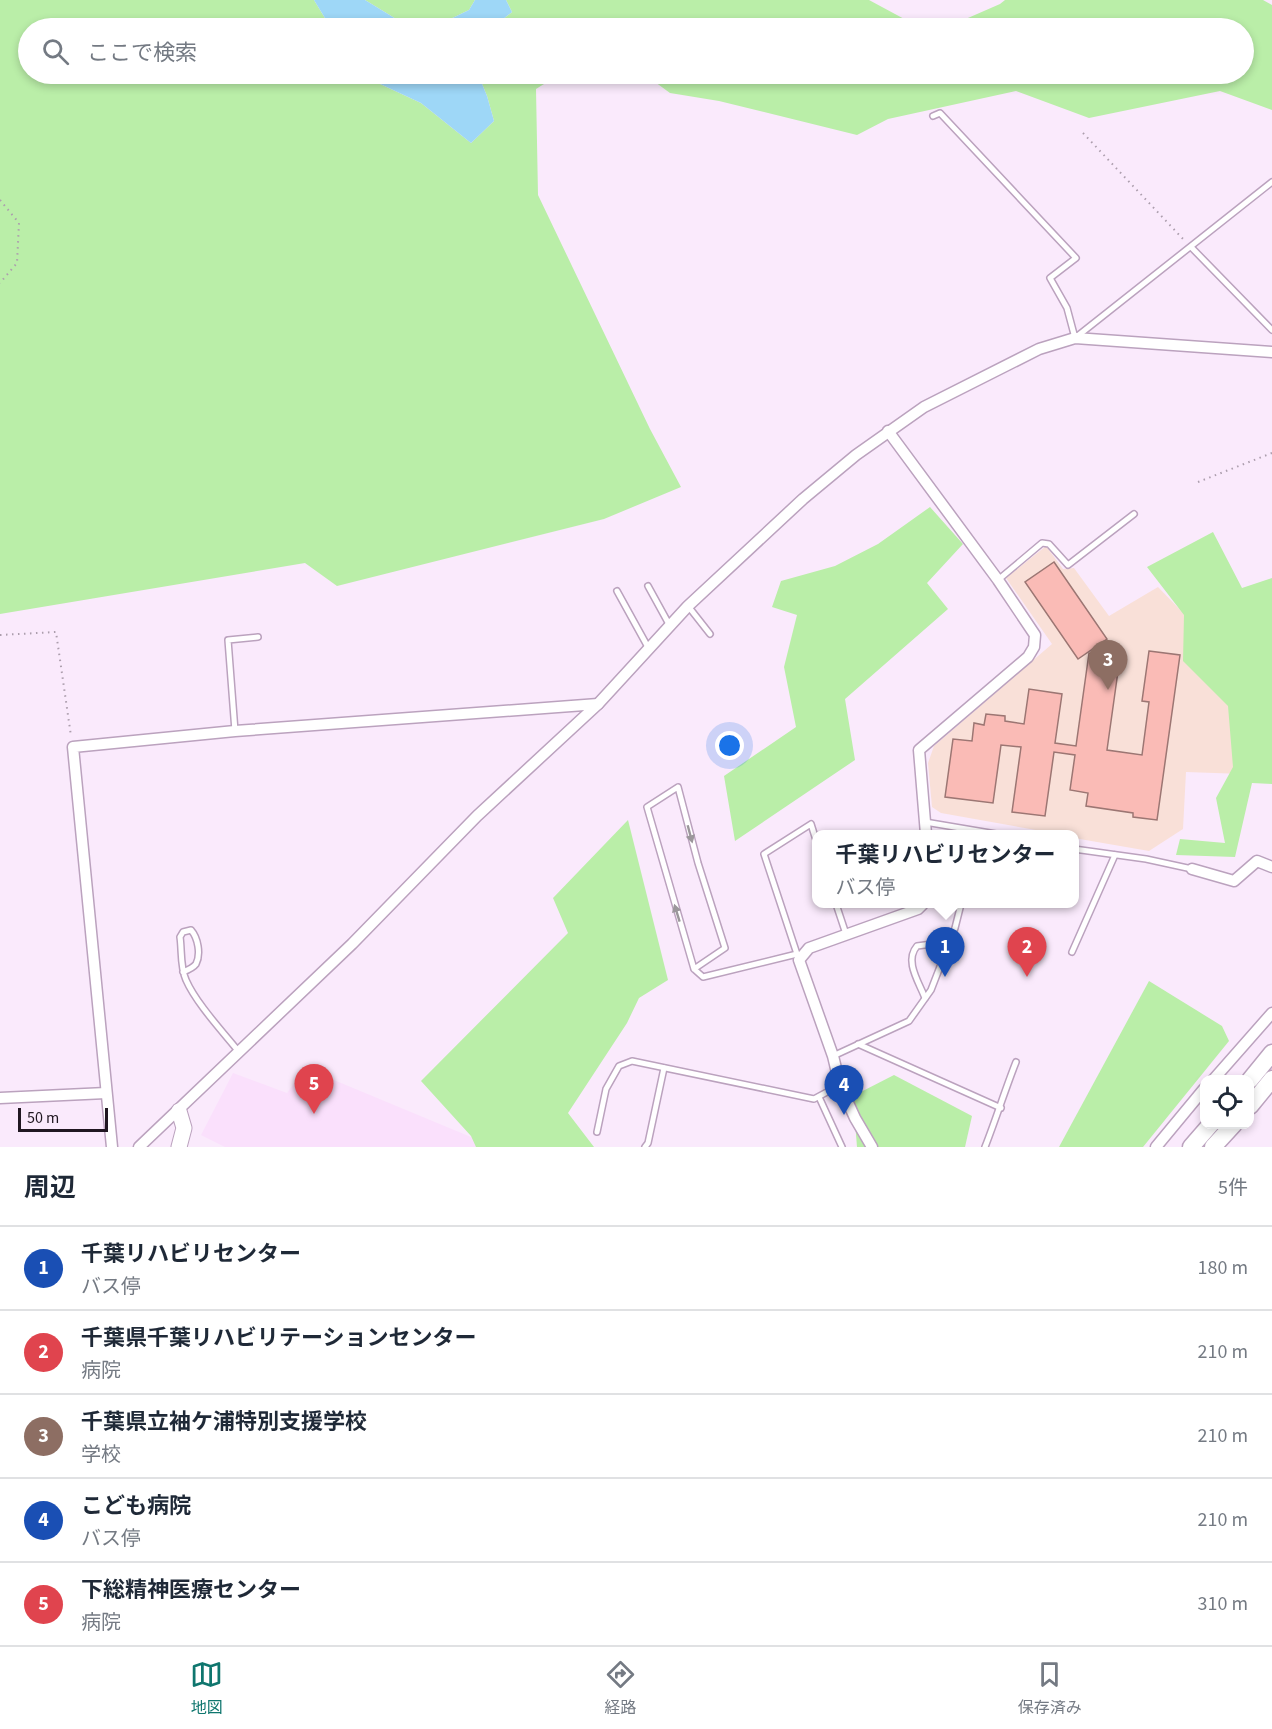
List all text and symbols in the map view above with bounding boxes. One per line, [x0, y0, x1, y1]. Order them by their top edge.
search box [18, 18, 1254, 84]
icon: search [39, 35, 72, 68]
text: ここで検索 [87, 37, 197, 69]
pin: 3 [1088, 640, 1128, 690]
your location [715, 731, 744, 760]
one-way arrow [686, 825, 696, 843]
popup [812, 830, 1079, 908]
text: 千葉リハビリセンター [835, 839, 1056, 871]
text: バス停 [835, 874, 895, 902]
one-way arrow [672, 904, 681, 922]
pin: 1 [926, 928, 964, 977]
pin: 2 [1008, 928, 1046, 977]
pin: 5 [294, 1064, 334, 1114]
pin: 4 [824, 1066, 864, 1115]
map controls [1200, 1075, 1254, 1129]
button: locate [1200, 1075, 1254, 1129]
scale bar [18, 1105, 108, 1132]
text: 50 m [27, 1107, 59, 1129]
text: 周辺 [24, 1169, 76, 1206]
text: 5件 [1218, 1174, 1248, 1202]
text: 千葉リハビリセンター [81, 1238, 301, 1270]
text: 1 [38, 1254, 49, 1282]
text: 180 m [1198, 1254, 1248, 1282]
text: バス停 [81, 1273, 141, 1301]
text: 千葉県千葉リハビリテーションセンター [81, 1322, 477, 1354]
text: 2 [38, 1338, 49, 1366]
text: 210 m [1198, 1338, 1248, 1366]
text: 病院 [81, 1357, 121, 1385]
text: 千葉県立袖ケ浦特別支援学校 [81, 1406, 367, 1438]
text: 3 [38, 1422, 49, 1450]
text: 210 m [1198, 1422, 1248, 1450]
text: 学校 [81, 1441, 121, 1469]
text: こども病院 [81, 1490, 191, 1522]
text: 4 [38, 1506, 49, 1534]
text: 210 m [1198, 1506, 1248, 1534]
text: バス停 [81, 1525, 141, 1553]
text: 下総精神医療センター [81, 1574, 301, 1606]
text: 5 [38, 1590, 49, 1618]
text: 310 m [1198, 1590, 1248, 1618]
text: 病院 [81, 1609, 121, 1637]
tab: 地図 [190, 1658, 223, 1719]
tab: 経路 [604, 1658, 637, 1719]
tab: 保存済み [1018, 1658, 1082, 1719]

